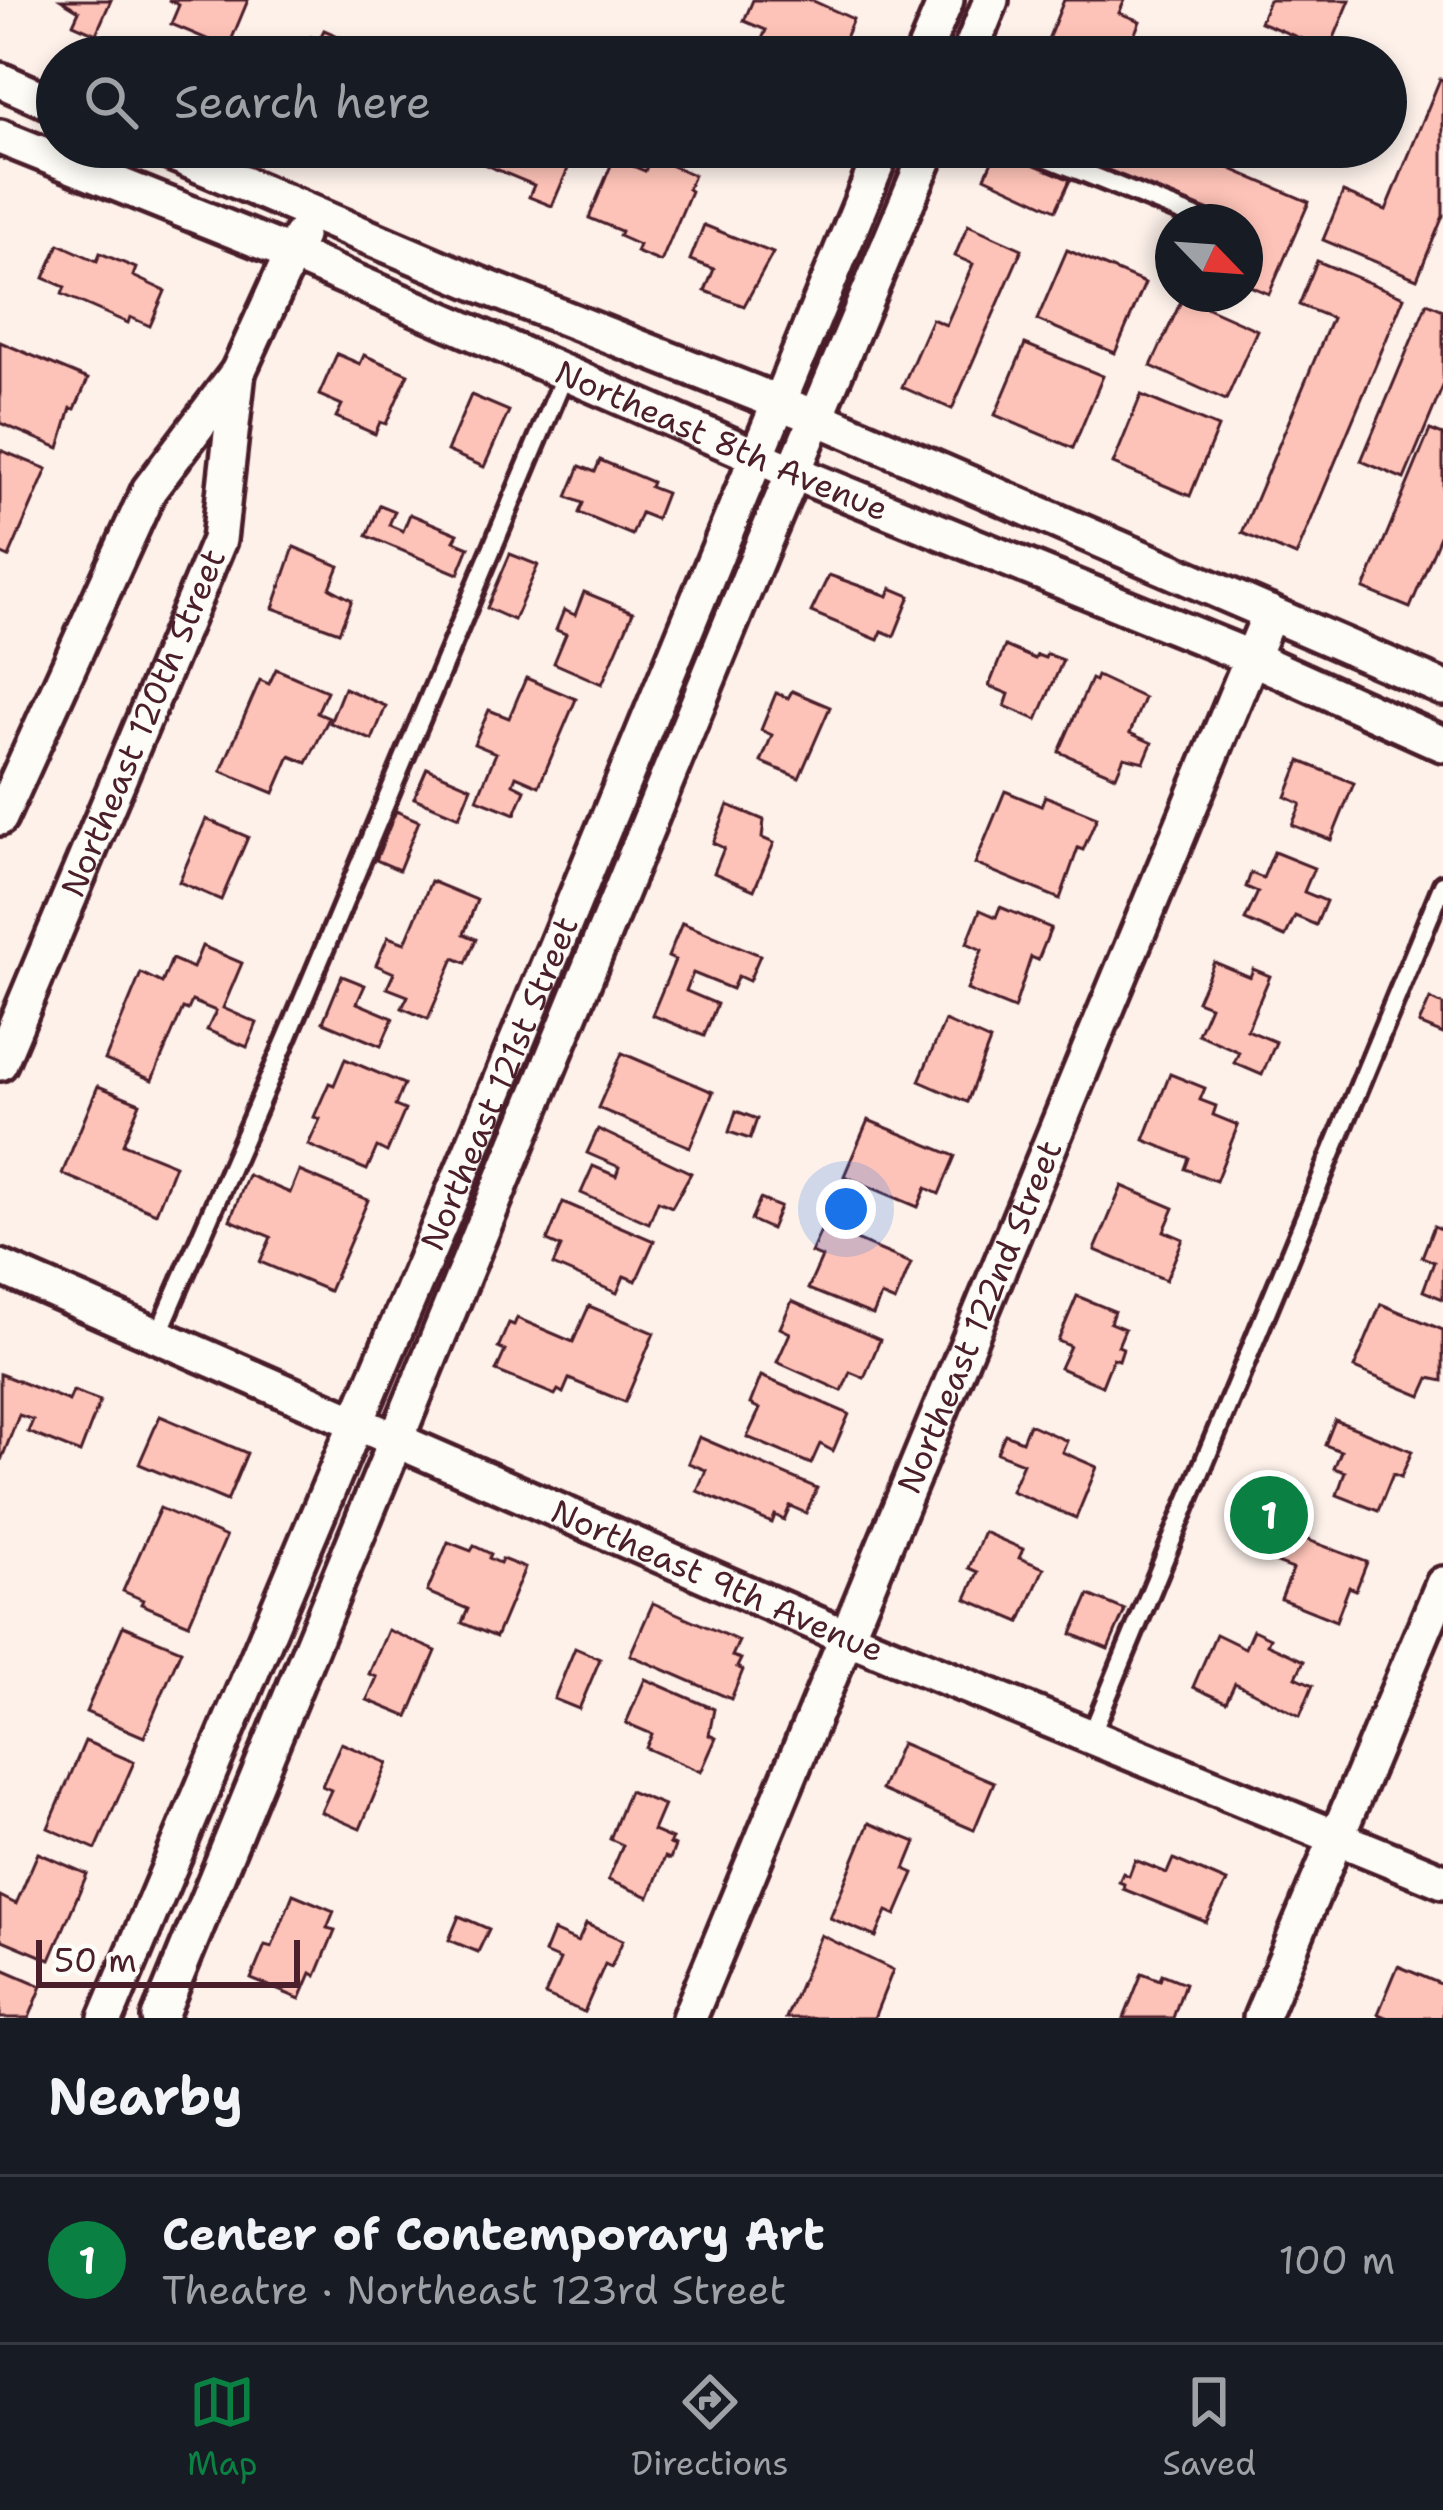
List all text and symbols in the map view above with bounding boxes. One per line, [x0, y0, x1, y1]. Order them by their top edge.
search box [36, 36, 1407, 168]
icon: search [78, 69, 144, 135]
text: Search here [174, 72, 431, 132]
north arrow [1155, 204, 1263, 312]
street label: Northeast 8th Avenue [548, 349, 895, 531]
street label: Northeast 120th Street [50, 542, 236, 904]
street label: Northeast 121st Street [410, 910, 589, 1257]
street label: Northeast 122nd Street [886, 1133, 1073, 1500]
your location [816, 1179, 876, 1239]
pin: 1 [1230, 1470, 1308, 1560]
street label: Northeast 9th Avenue [544, 1489, 890, 1673]
scale bar [36, 1934, 300, 1987]
text: 50 m [54, 1938, 137, 1983]
text: Nearby [48, 2062, 243, 2130]
text: Center of Contemporary Art [162, 2204, 825, 2264]
text: 1 [78, 2234, 96, 2286]
text: 100 m [1279, 2234, 1395, 2286]
text: Theatre · Northeast 123rd Street [162, 2264, 786, 2316]
tab: Map [187, 2369, 258, 2486]
tab: Directions [631, 2369, 789, 2486]
tab: Saved [1162, 2369, 1256, 2486]

